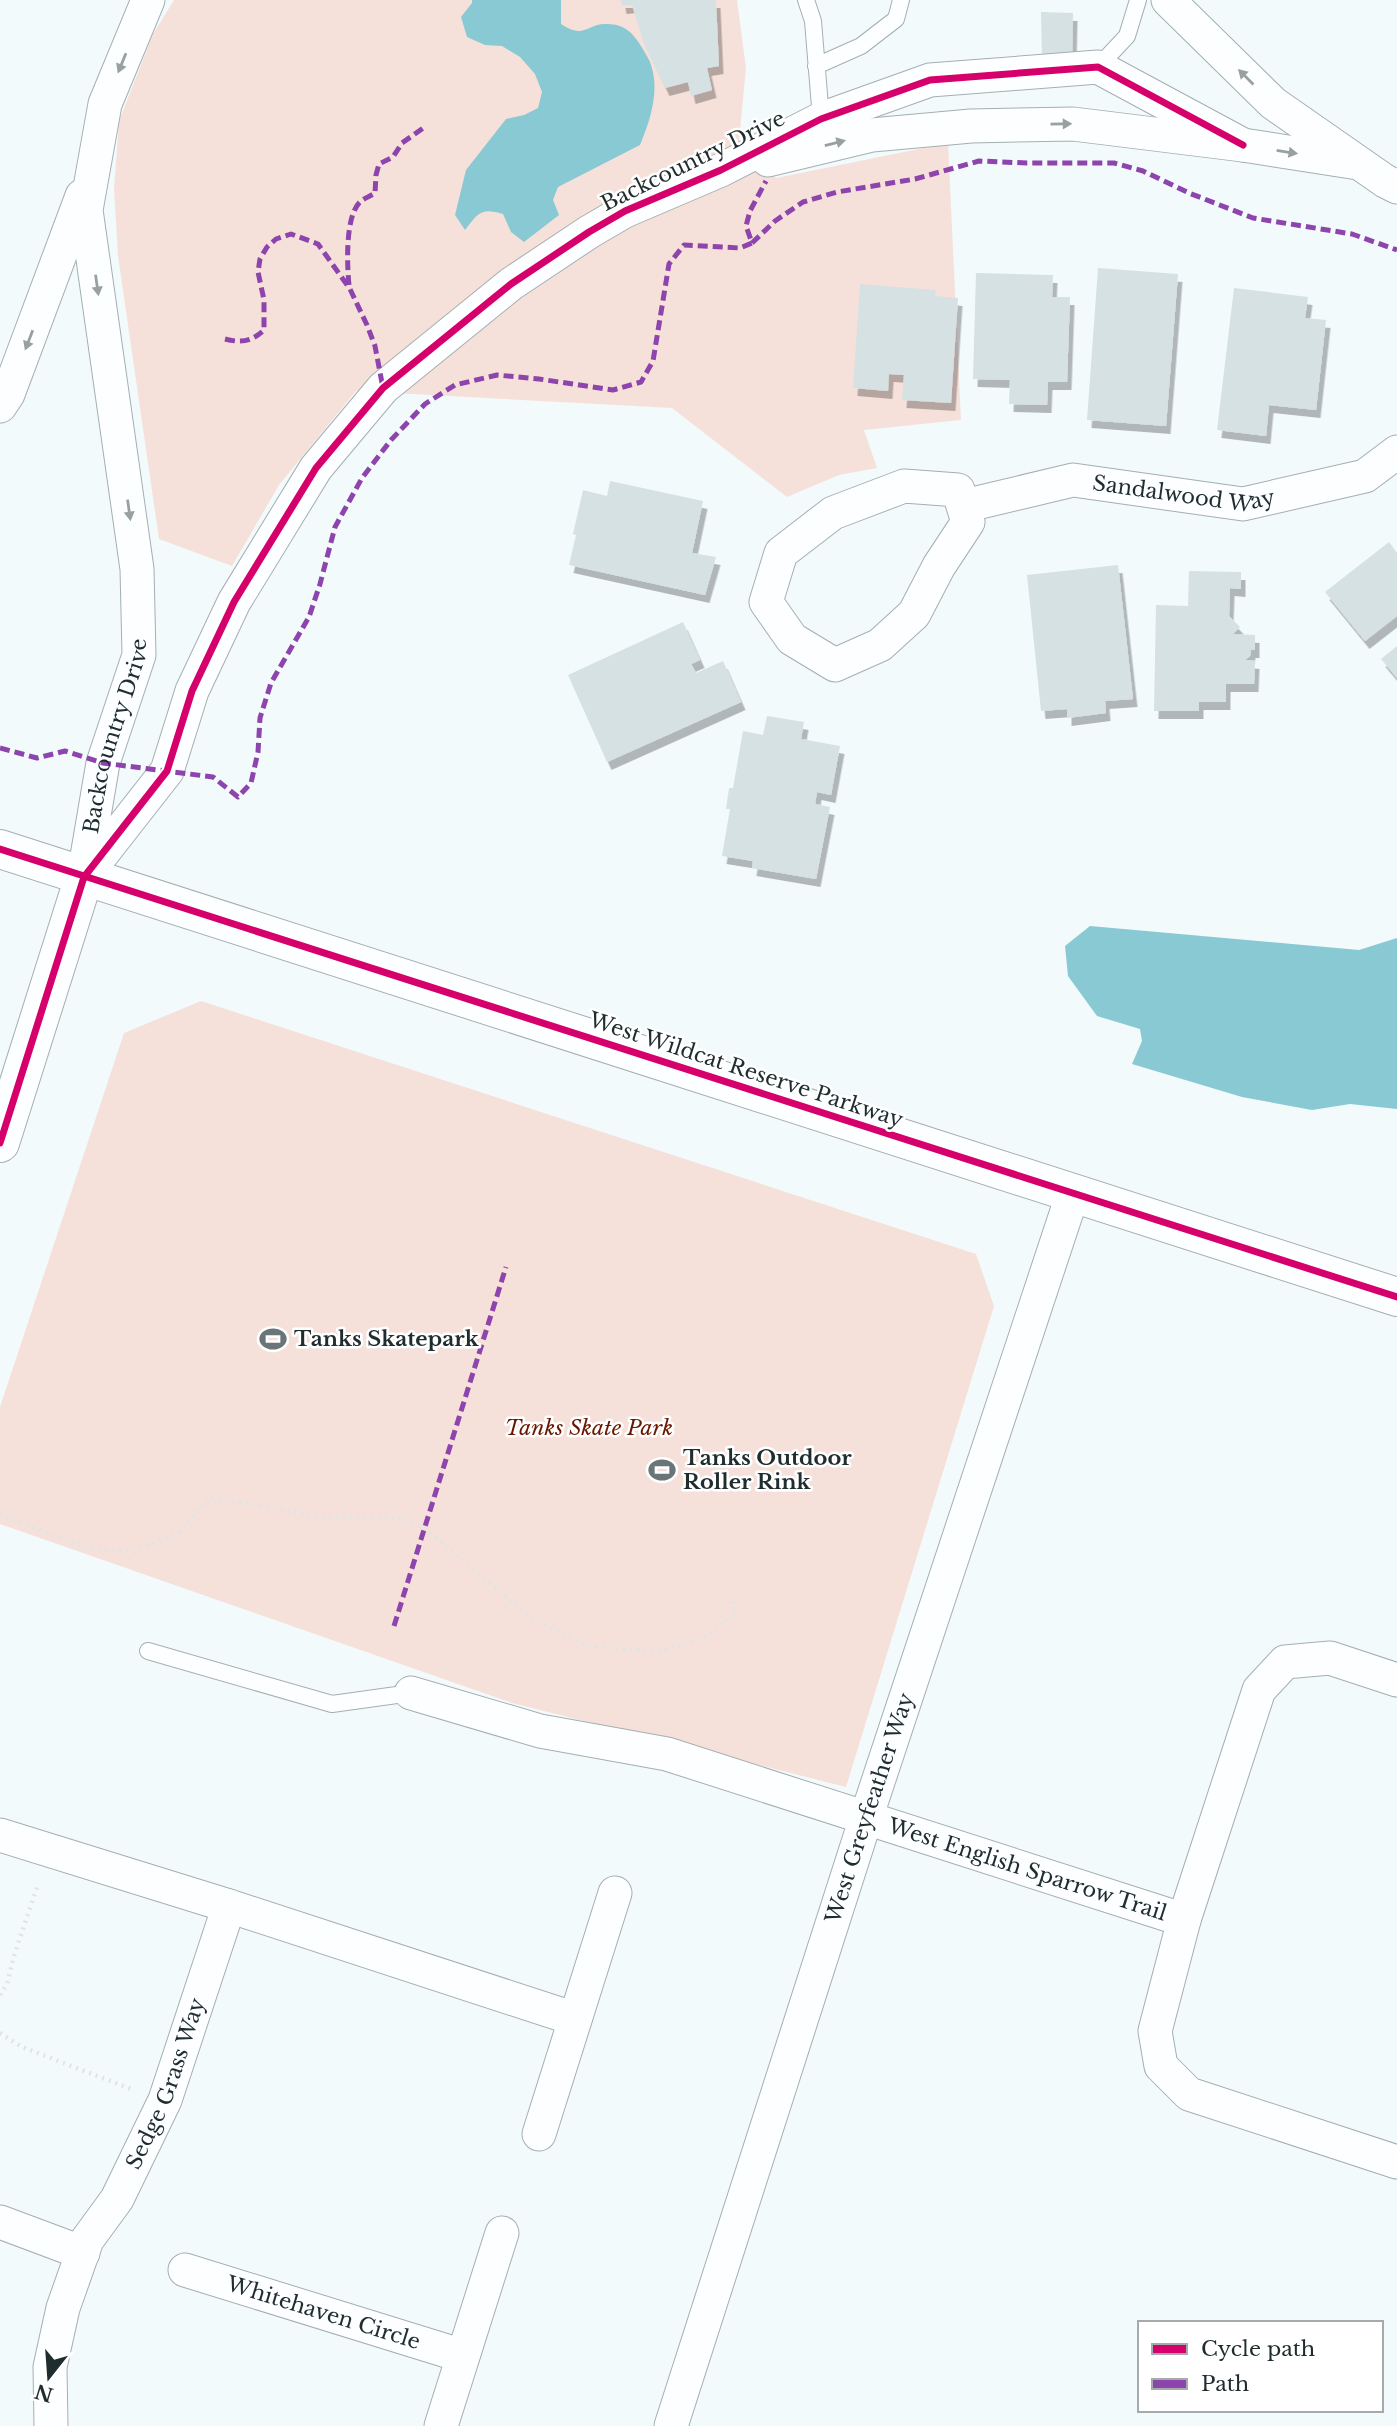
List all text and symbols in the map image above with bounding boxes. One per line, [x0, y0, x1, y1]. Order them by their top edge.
one-way arrow [117, 53, 128, 74]
one-way arrow [1238, 69, 1255, 85]
street label: Backcountry Drive [597, 105, 789, 217]
one-way arrow [1051, 118, 1073, 130]
one-way arrow [825, 138, 847, 149]
one-way arrow [1276, 147, 1298, 158]
one-way arrow [92, 274, 103, 296]
one-way arrow [23, 329, 34, 350]
street label: Sandalwood Way [1091, 470, 1278, 518]
one-way arrow [123, 499, 134, 521]
street label: Backcountry Drive [78, 638, 153, 836]
street label: West Wildcat Reserve Parkway [585, 1007, 907, 1133]
sports icon: Tanks Skatepark [258, 1324, 288, 1354]
place label: Tanks Skatepark [294, 1326, 480, 1352]
park label: Tanks Skate Park [505, 1415, 673, 1441]
place label: Tanks Outdoor Roller Rink [683, 1445, 852, 1495]
sports icon: Tanks Outdoor Roller Rink [647, 1455, 677, 1485]
street label: West Greyfeather Way [820, 1689, 920, 1928]
street label: West English Sparrow Trail [884, 1812, 1170, 1927]
street label: Sedge Grass Way [120, 1994, 211, 2174]
street label: Whitehaven Circle [223, 2270, 424, 2355]
legend [1138, 2321, 1383, 2412]
text: Cycle path [1201, 2336, 1315, 2362]
north arrow [14, 2342, 84, 2412]
text: Path [1201, 2371, 1249, 2397]
text: N [32, 2379, 56, 2406]

